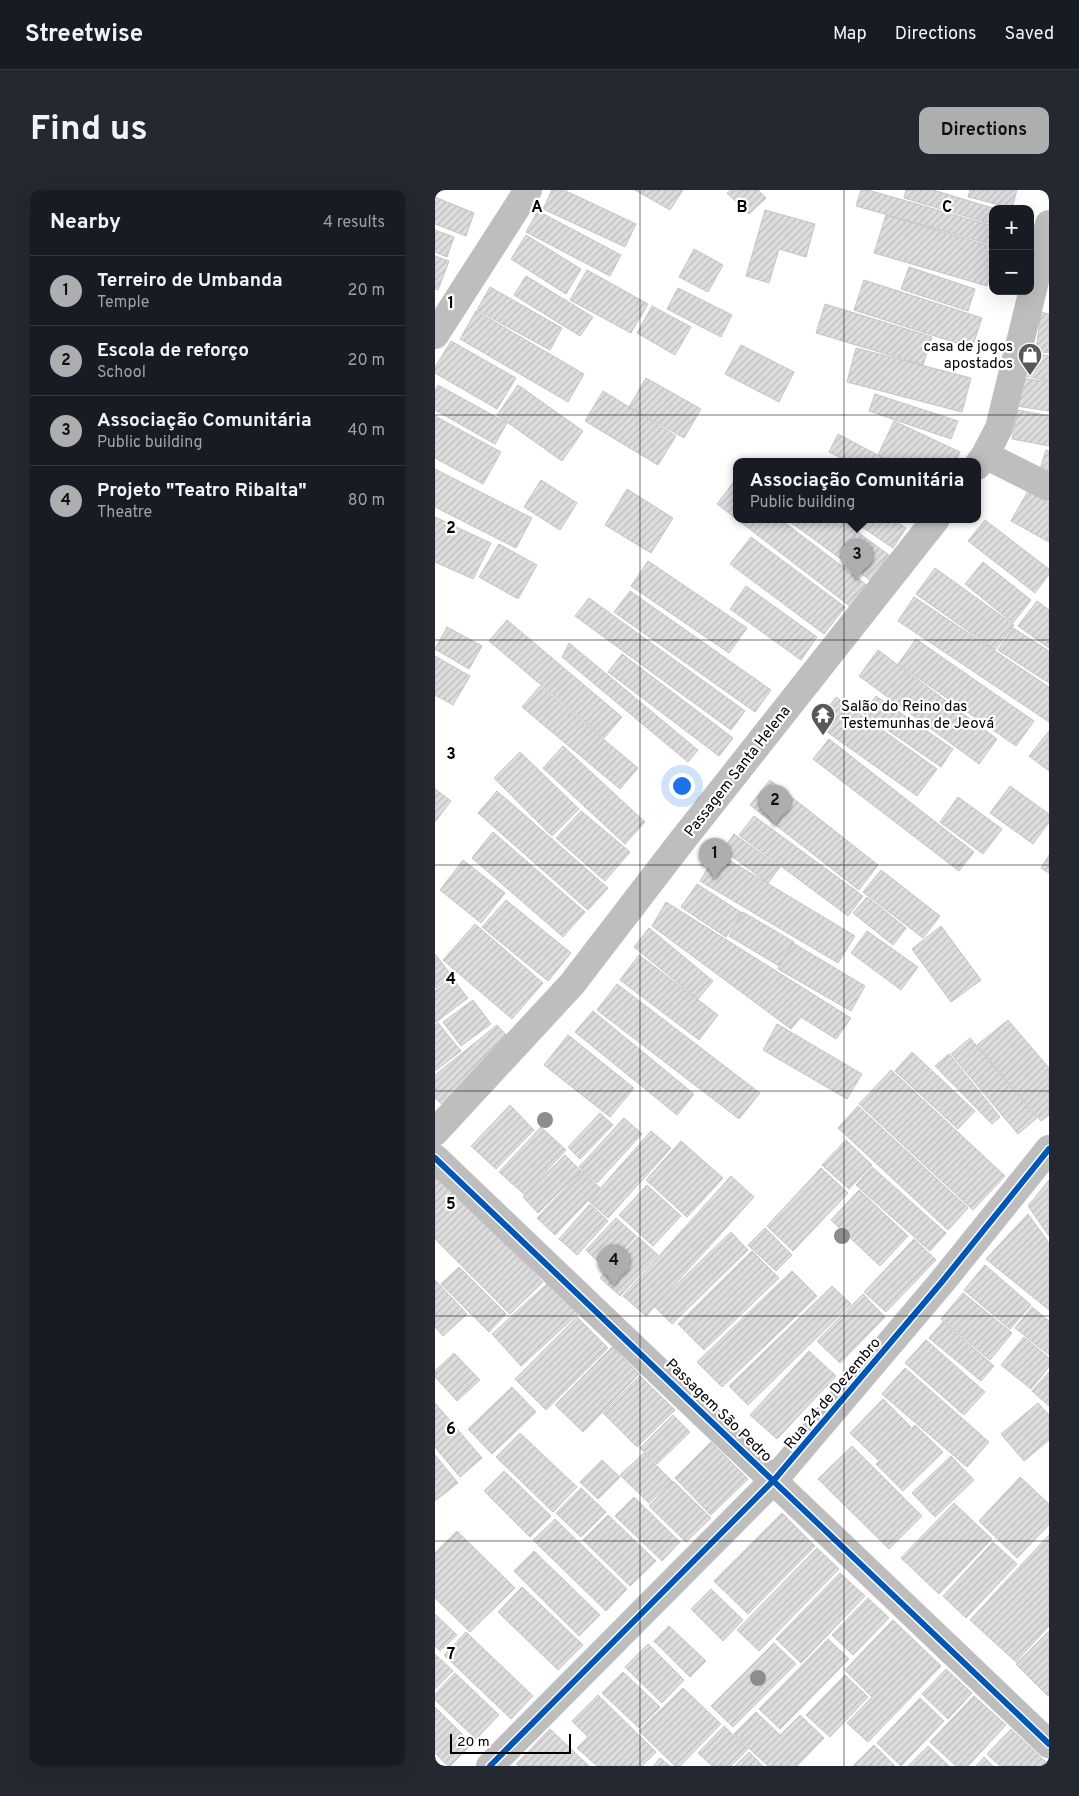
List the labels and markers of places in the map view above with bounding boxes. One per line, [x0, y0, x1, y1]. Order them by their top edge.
place label: casa de jogos apostados [923, 338, 1013, 374]
shop icon: casa de jogos apostados [1017, 342, 1043, 376]
pin: 3 [841, 539, 873, 580]
place label: Salão do Reino das Testemunhas de Jeová [841, 698, 994, 734]
temple icon: Salão do Reino das Testemunhas de Jeová [810, 702, 836, 736]
pin: 2 [759, 785, 791, 826]
pin: 1 [699, 838, 731, 879]
pin: 4 [598, 1245, 630, 1286]

